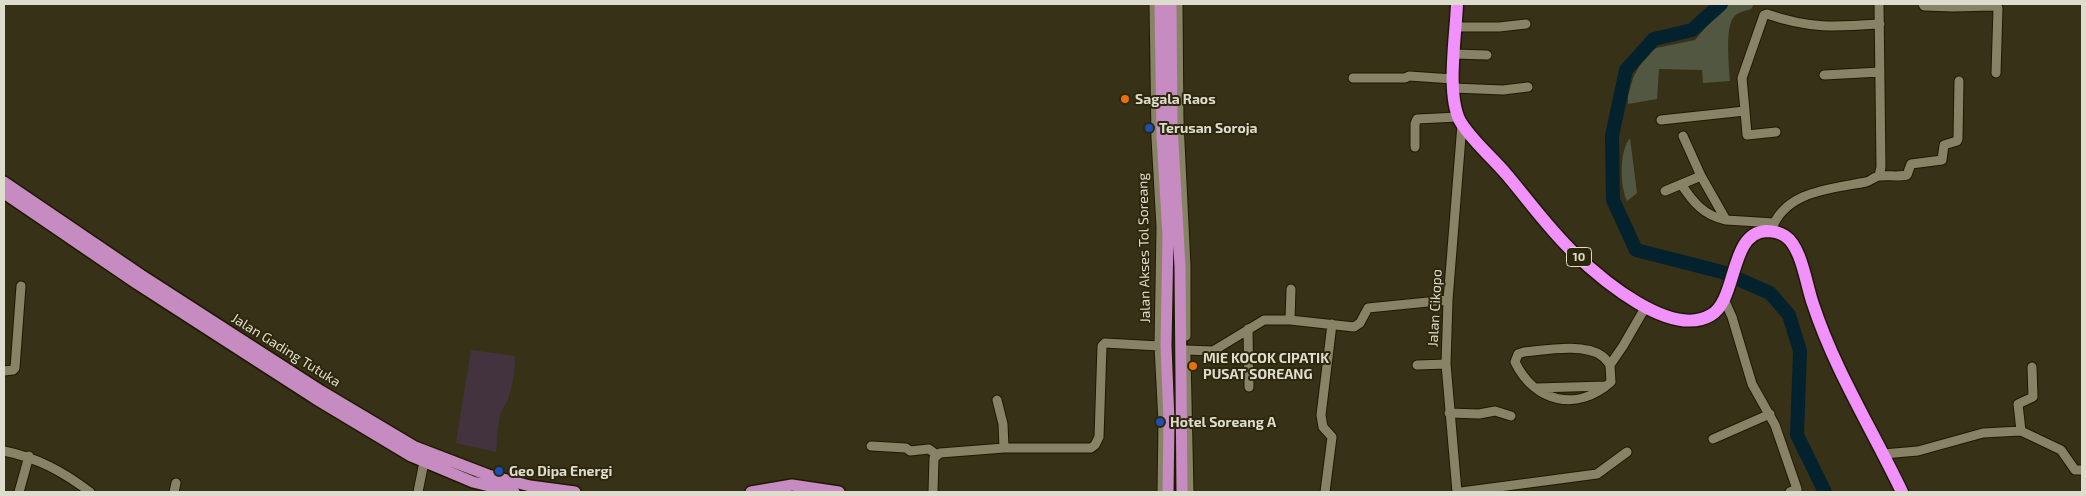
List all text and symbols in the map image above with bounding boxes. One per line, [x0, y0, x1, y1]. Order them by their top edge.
place label: Sagala Raos [1135, 91, 1216, 107]
marker: Sagala Raos [1119, 93, 1131, 105]
place label: Terusan Soroja [1159, 120, 1257, 136]
marker: Terusan Soroja [1143, 122, 1155, 134]
street label: Jalan Akses Tol Soreang [1134, 173, 1154, 323]
road number: 10 [1566, 248, 1592, 266]
street label: Jalan Cikopo [1425, 269, 1445, 347]
street label: Jalan Gading Tutuka [228, 310, 344, 390]
place label: MIE KOCOK CIPATIK PUSAT SOREANG [1203, 350, 1329, 382]
marker: MIE KOCOK CIPATIK PUSAT SOREANG [1187, 360, 1199, 372]
place label: Hotel Soreang A [1170, 414, 1276, 430]
marker: Hotel Soreang A [1154, 416, 1166, 428]
place label: Geo Dipa Energi [509, 463, 612, 479]
marker: Geo Dipa Energi [493, 465, 505, 477]

